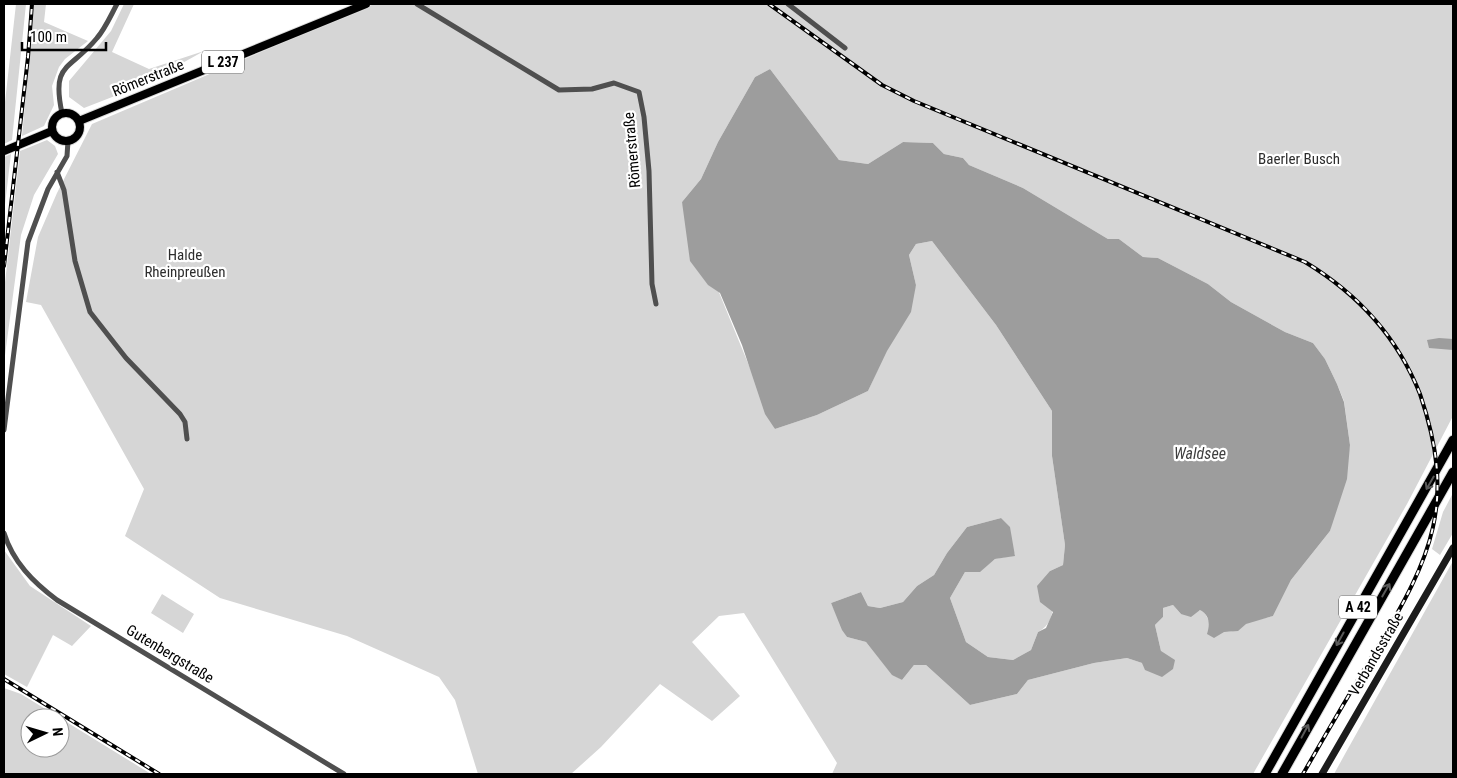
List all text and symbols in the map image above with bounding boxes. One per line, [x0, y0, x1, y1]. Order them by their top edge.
scale bar [22, 20, 106, 52]
text: 100 m [30, 28, 67, 46]
road number: L 237 [202, 51, 244, 74]
street label: Römerstraße [109, 55, 187, 101]
street label: Römerstraße [620, 111, 644, 189]
park label: Baerler Busch [1258, 150, 1340, 168]
park label: Halde Rheinpreußen [144, 246, 226, 281]
water label: Waldsee [1174, 444, 1226, 463]
one-way arrow [1424, 475, 1434, 490]
one-way arrow [1381, 583, 1391, 598]
road number: A 42 [1339, 596, 1377, 618]
street label: Verbandsstraße [1345, 609, 1407, 699]
street label: Gutenbergstraße [123, 621, 217, 687]
one-way arrow [1335, 631, 1344, 646]
north arrow [20, 708, 70, 758]
one-way arrow [1300, 724, 1310, 739]
text: N [50, 727, 66, 737]

